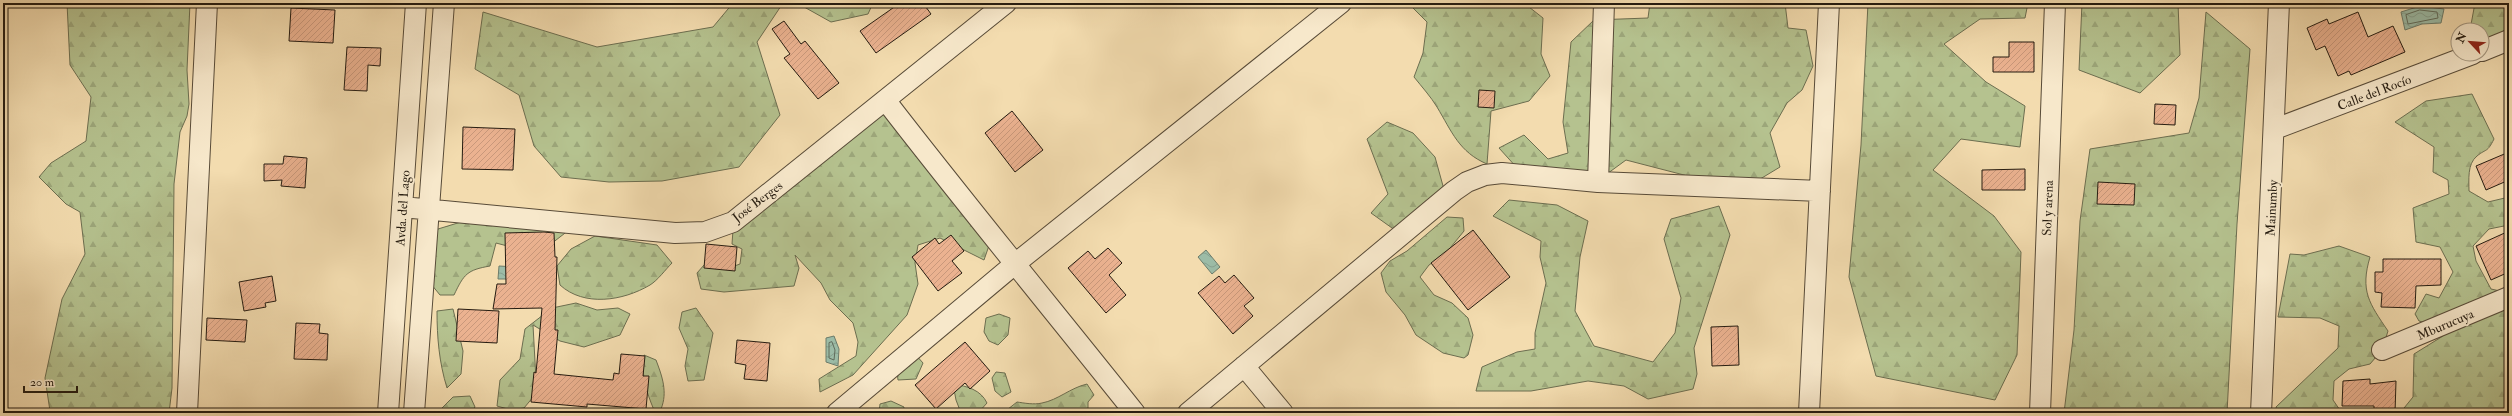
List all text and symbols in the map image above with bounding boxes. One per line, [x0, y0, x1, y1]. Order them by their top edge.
north arrow [2450, 22, 2490, 62]
text: N [2453, 30, 2470, 46]
street label: Calle del Rocío [2335, 72, 2414, 114]
street label: Avda. del Lago [392, 170, 414, 247]
street label: José Berges [728, 177, 786, 227]
street label: Sol y arena [2039, 179, 2058, 236]
street label: Mainumby [2263, 179, 2282, 237]
street label: Mburucuya [2415, 306, 2477, 345]
scale bar [24, 368, 77, 394]
text: 20 m [30, 375, 55, 390]

